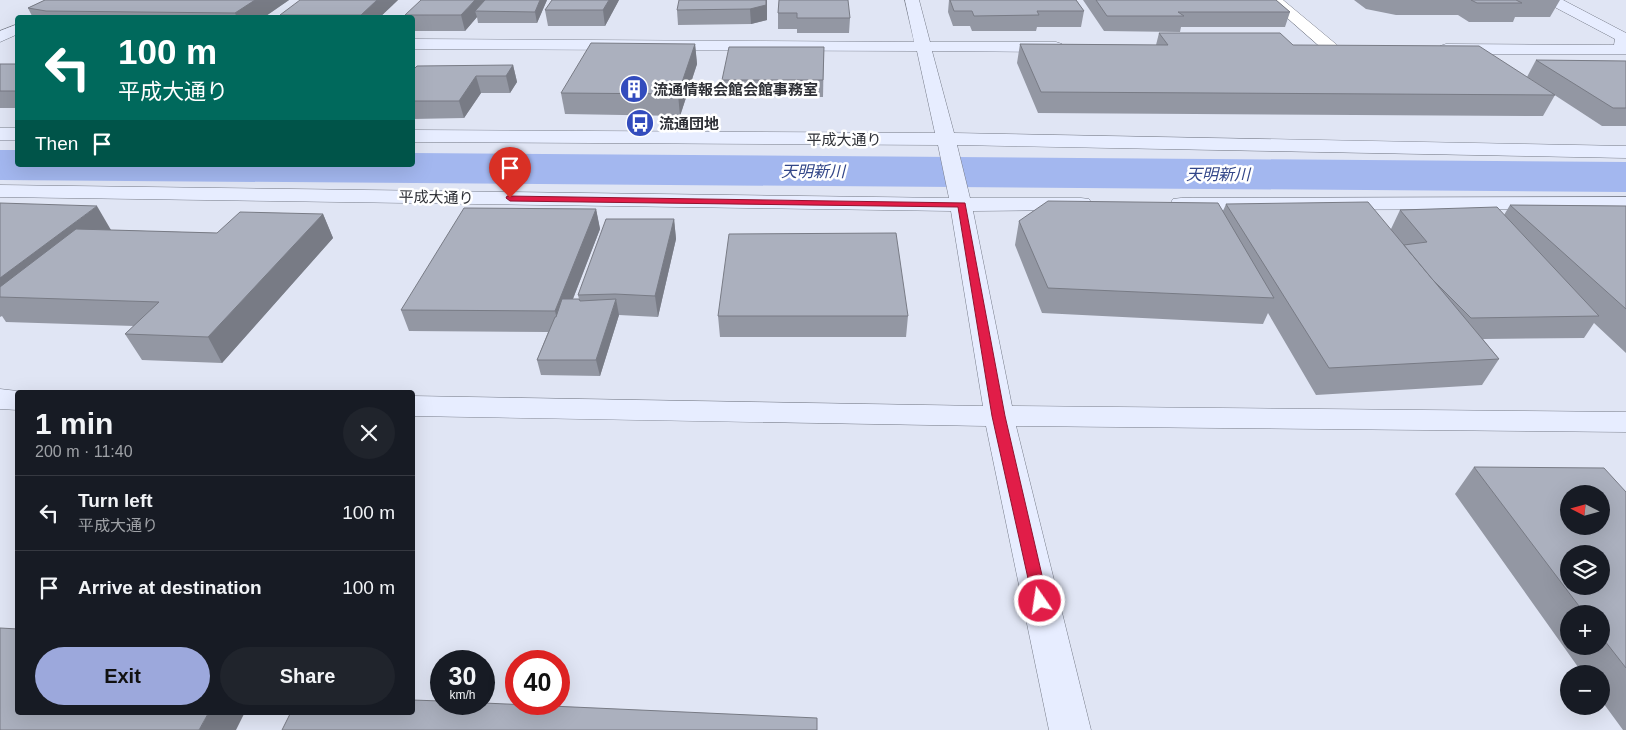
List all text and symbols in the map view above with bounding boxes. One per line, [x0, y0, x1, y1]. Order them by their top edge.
text: 100 m [118, 32, 217, 71]
icon: left [35, 35, 100, 100]
building icon: 流通情報会館会館事務室 [619, 74, 649, 104]
text: 平成大通り [118, 79, 228, 104]
place label: 流通情報会館会館事務室 [653, 81, 818, 98]
bus stop icon: 流通団地 [625, 108, 655, 138]
place label: 流通団地 [659, 115, 719, 132]
icon: arrive [88, 130, 116, 158]
street label: 平成大通り [806, 131, 882, 148]
text: Then [35, 133, 78, 154]
pin [489, 147, 531, 198]
icon: arrive [496, 154, 524, 182]
water label: 天明新川 [781, 163, 847, 180]
water label: 天明新川 [1186, 166, 1252, 183]
street label: 平成大通り [398, 188, 474, 206]
text: 1 min [35, 407, 113, 440]
button: close [343, 407, 395, 459]
text: 200 m · 11:40 [35, 443, 133, 460]
north arrow [1560, 485, 1610, 535]
map controls [1560, 485, 1610, 715]
text: Turn left [78, 490, 153, 511]
icon: left [35, 499, 63, 527]
text: 100 m [342, 502, 395, 523]
text: 平成大通り [78, 517, 158, 534]
button: layers [1560, 545, 1610, 595]
icon: arrive [35, 574, 63, 602]
position arrow [1013, 574, 1065, 626]
text: Arrive at destination [78, 577, 262, 598]
text: 100 m [342, 577, 395, 598]
button: + [1560, 605, 1610, 655]
button: Exit [35, 647, 210, 705]
button: Share [220, 647, 395, 705]
speed limit sign: 40 [505, 650, 570, 715]
text: 30 [449, 662, 476, 690]
button: − [1560, 665, 1610, 715]
text: km/h [449, 688, 476, 702]

